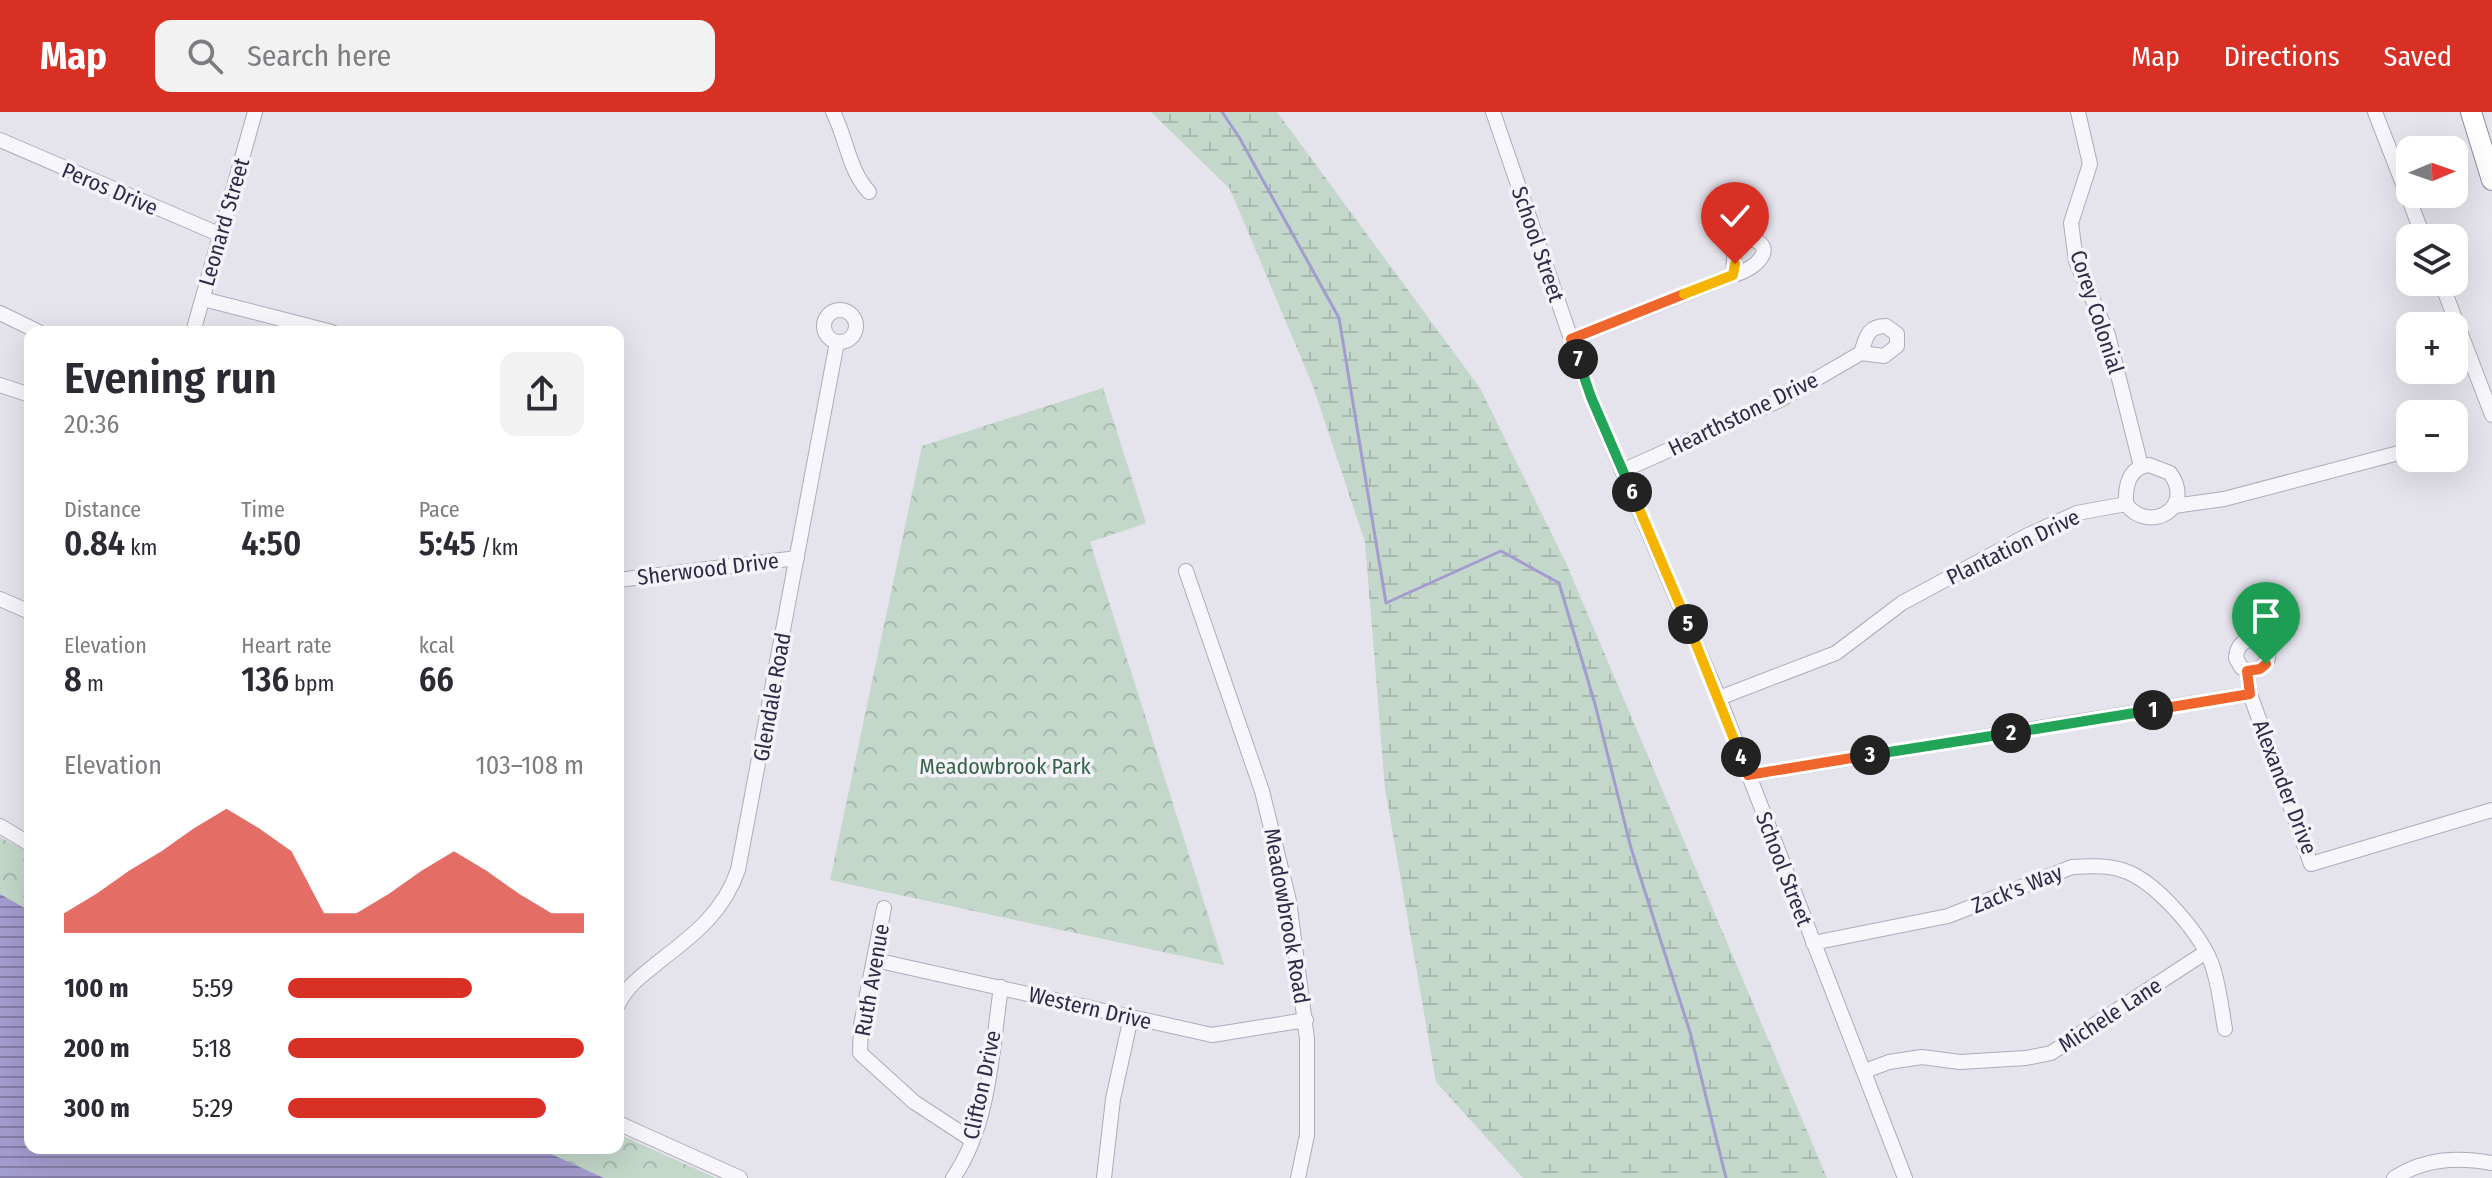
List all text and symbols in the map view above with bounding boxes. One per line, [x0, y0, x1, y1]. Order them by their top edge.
search box [155, 20, 715, 92]
text: Map [40, 33, 107, 79]
icon: search [183, 34, 227, 78]
text: Search here [247, 38, 391, 74]
text: Map [2131, 40, 2180, 73]
text: Directions [2224, 40, 2340, 73]
text: Saved [2384, 40, 2452, 73]
north arrow [2396, 136, 2468, 208]
map controls [2396, 136, 2468, 472]
street label: Leonard Street [193, 154, 255, 289]
street label: Peros Drive [58, 157, 162, 221]
pin [1701, 182, 1769, 264]
street label: School Street [1506, 183, 1571, 306]
icon: check [1713, 194, 1757, 238]
button: layers [2396, 224, 2468, 296]
street label: Corey Colonial [2064, 247, 2130, 377]
button: + [2396, 312, 2468, 384]
pin: 7 [1558, 339, 1598, 379]
text: 7 [1573, 345, 1583, 372]
text: Evening run [64, 352, 277, 405]
button: share [500, 352, 584, 436]
street label: Hearthstone Drive [1664, 366, 1822, 462]
button: − [2396, 400, 2468, 472]
text: 20:36 [64, 409, 119, 440]
pin: 6 [1612, 472, 1652, 512]
text: 6 [1626, 478, 1638, 505]
text: Distance [64, 496, 141, 523]
text: Time [241, 496, 285, 523]
text: Pace [419, 496, 460, 523]
street label: Plantation Drive [1942, 503, 2084, 591]
text: 0.84 [64, 523, 125, 564]
text: 4:50 [241, 523, 301, 564]
text: 5:45 [419, 523, 476, 564]
text: km [125, 534, 157, 561]
text: /km [476, 534, 519, 561]
street label: Sherwood Drive [636, 547, 780, 591]
pin [2232, 582, 2300, 664]
icon: arrive [2244, 594, 2288, 638]
pin: 5 [1668, 604, 1708, 644]
text: 5 [1683, 610, 1693, 637]
street label: Glendale Road [747, 630, 797, 764]
text: Elevation [64, 632, 147, 659]
text: Heart rate [241, 632, 332, 659]
text: kcal [419, 632, 454, 659]
text: 8 [64, 659, 82, 700]
text: 136 [241, 659, 289, 700]
text: 66 [419, 659, 454, 700]
text: m [82, 670, 104, 697]
text: bpm [289, 670, 334, 697]
pin: 1 [2133, 690, 2173, 730]
text: 1 [2148, 696, 2158, 723]
pin: 2 [1991, 713, 2031, 753]
street label: Alexander Drive [2247, 716, 2323, 858]
text: 2 [2006, 719, 2016, 746]
pin: 3 [1850, 735, 1890, 775]
pin: 4 [1721, 737, 1761, 777]
text: 3 [1865, 741, 1875, 768]
text: 4 [1735, 743, 1747, 770]
text: Elevation [64, 750, 162, 781]
text: 103–108 m [476, 750, 584, 781]
park label: Meadowbrook Park [919, 753, 1091, 780]
street label: School Street [1750, 808, 1818, 931]
street label: Meadowbrook Road [1258, 826, 1316, 1006]
street label: Zack's Way [1968, 859, 2066, 919]
street label: Ruth Avenue [849, 922, 895, 1038]
street label: Michele Lane [2053, 972, 2167, 1058]
text: 100 m [64, 973, 129, 1004]
text: 5:59 [192, 973, 234, 1004]
street label: Western Drive [1026, 981, 1154, 1035]
street label: Clifton Drive [957, 1028, 1007, 1142]
text: 200 m [64, 1033, 130, 1064]
text: 5:18 [192, 1033, 232, 1064]
text: 300 m [64, 1093, 130, 1124]
text: 5:29 [192, 1093, 233, 1124]

